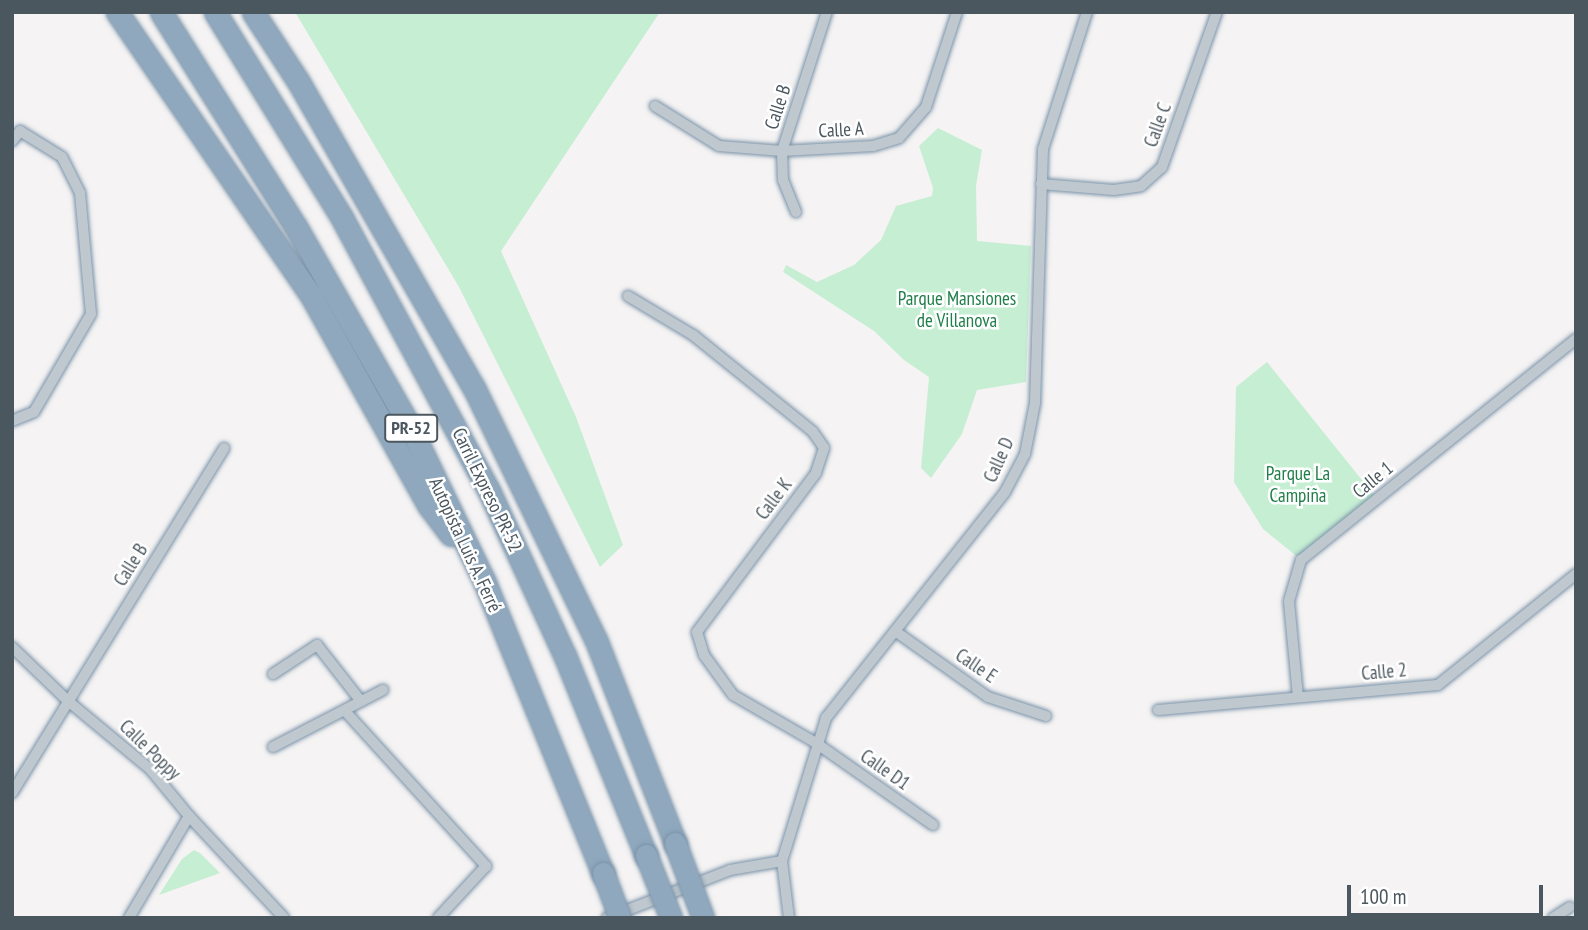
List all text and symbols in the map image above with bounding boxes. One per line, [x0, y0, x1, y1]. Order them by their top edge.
street label: Calle B [760, 82, 796, 132]
street label: Calle C [1140, 100, 1176, 150]
street label: Calle A [818, 117, 864, 143]
park label: Parque Mansiones de Villanova [898, 288, 1016, 332]
road number: PR-52 [383, 414, 439, 442]
street label: Carril Expreso PR-52 [447, 424, 527, 556]
street label: Calle D [979, 434, 1019, 486]
street label: Calle 1 [1348, 457, 1398, 503]
park label: Parque La Campiña [1266, 463, 1330, 507]
street label: Autopista Luis A. Ferré [424, 473, 506, 617]
street label: Calle K [751, 474, 797, 524]
street label: Calle B [109, 540, 153, 590]
street label: Calle E [951, 644, 1001, 688]
street label: Calle 2 [1360, 659, 1408, 685]
street label: Calle Poppy [115, 715, 185, 785]
street label: Calle D1 [856, 745, 914, 795]
scale bar [1350, 870, 1546, 914]
text: 100 m [1360, 883, 1406, 910]

